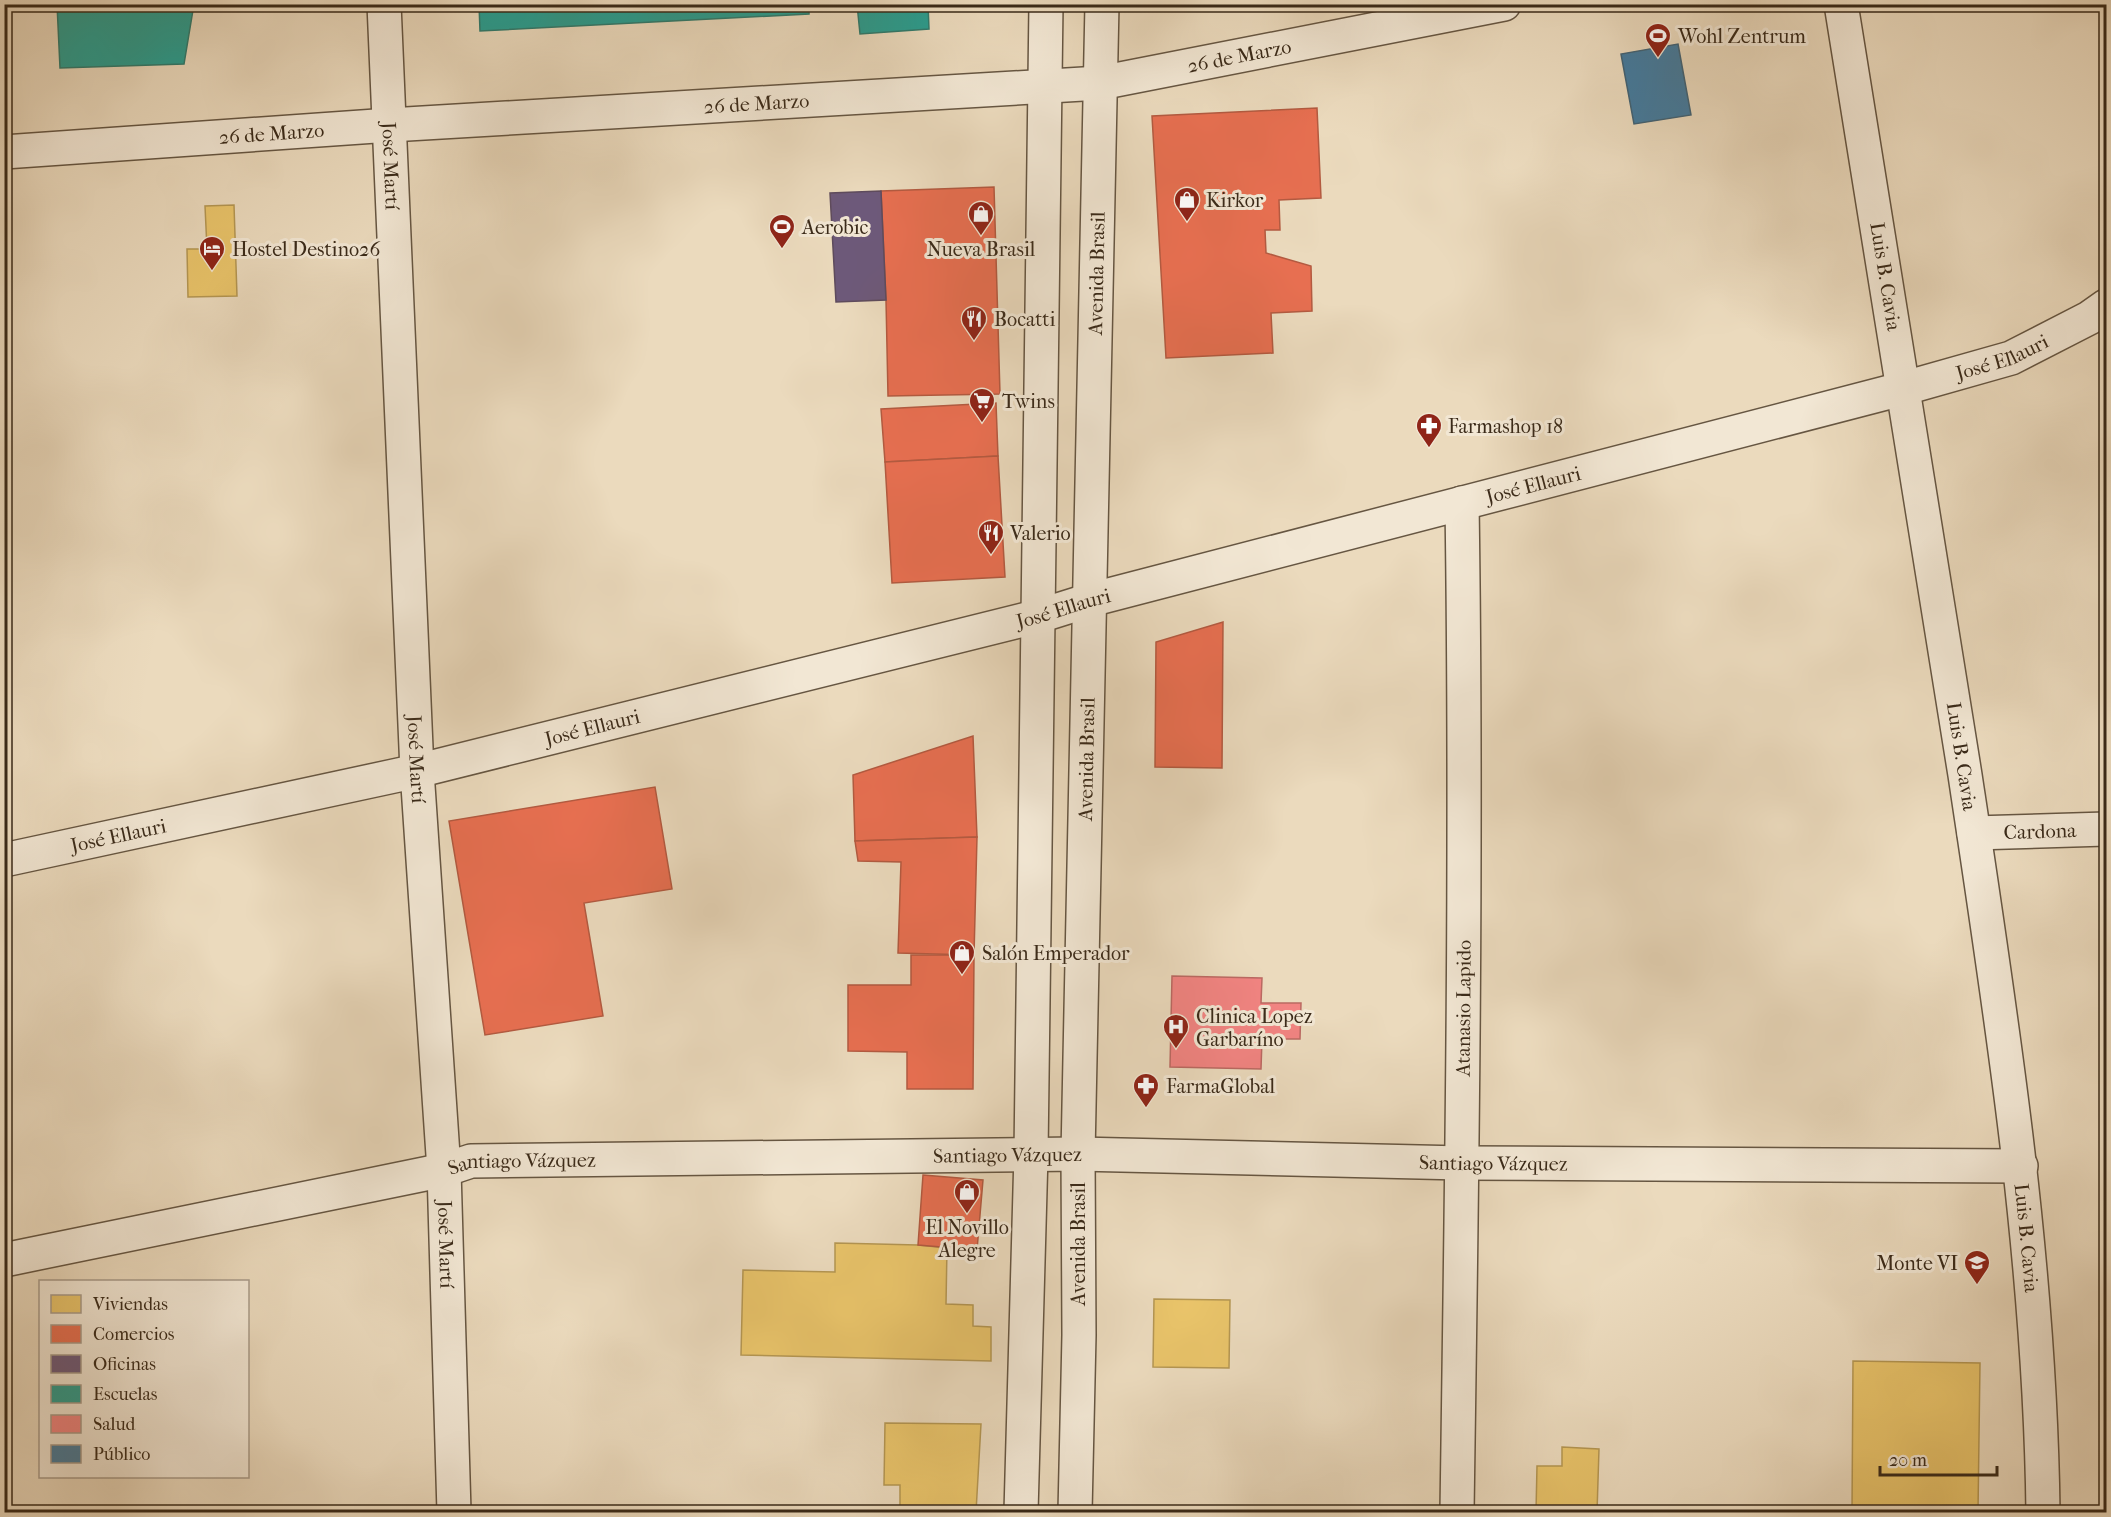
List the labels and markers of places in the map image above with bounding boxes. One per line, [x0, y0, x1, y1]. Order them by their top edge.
sports icon: Wohl Zentrum [1643, 21, 1673, 59]
place label: Wohl Zentrum [1677, 25, 1806, 48]
shop icon: Kirkor [1172, 185, 1202, 223]
place label: Kirkor [1206, 189, 1264, 212]
shop icon: Nueva Brasil [966, 199, 996, 237]
sports icon: Aerobic [767, 212, 797, 250]
place label: Aerobic [801, 216, 868, 239]
hotel icon: Hostel Destino26 [197, 234, 227, 272]
place label: Hostel Destino26 [232, 238, 380, 261]
place label: Nueva Brasil [927, 238, 1036, 261]
restaurant icon: Bocatti [959, 304, 989, 342]
place label: Bocatti [994, 308, 1055, 331]
supermarket icon: Twins [967, 386, 997, 424]
place label: Twins [1002, 390, 1055, 413]
pharmacy icon: Farmashop 18 [1414, 411, 1444, 449]
place label: Farmashop 18 [1448, 415, 1563, 438]
restaurant icon: Valerio [976, 518, 1006, 556]
place label: Valerio [1009, 522, 1071, 545]
shop icon: Salón Emperador [947, 938, 977, 976]
place label: Salón Emperador [982, 942, 1130, 965]
place label: Clinica Lopez Garbaríno [1196, 1005, 1313, 1051]
hospital icon: Clinica Lopez Garbaríno [1161, 1012, 1191, 1050]
pharmacy icon: FarmaGlobal [1131, 1071, 1161, 1109]
place label: FarmaGlobal [1166, 1075, 1276, 1098]
shop icon: El Novillo Alegre [952, 1177, 982, 1215]
place label: El Novillo Alegre [925, 1216, 1009, 1262]
school or university icon: Monte VI [1962, 1248, 1992, 1286]
place label: Monte VI [1876, 1252, 1958, 1275]

